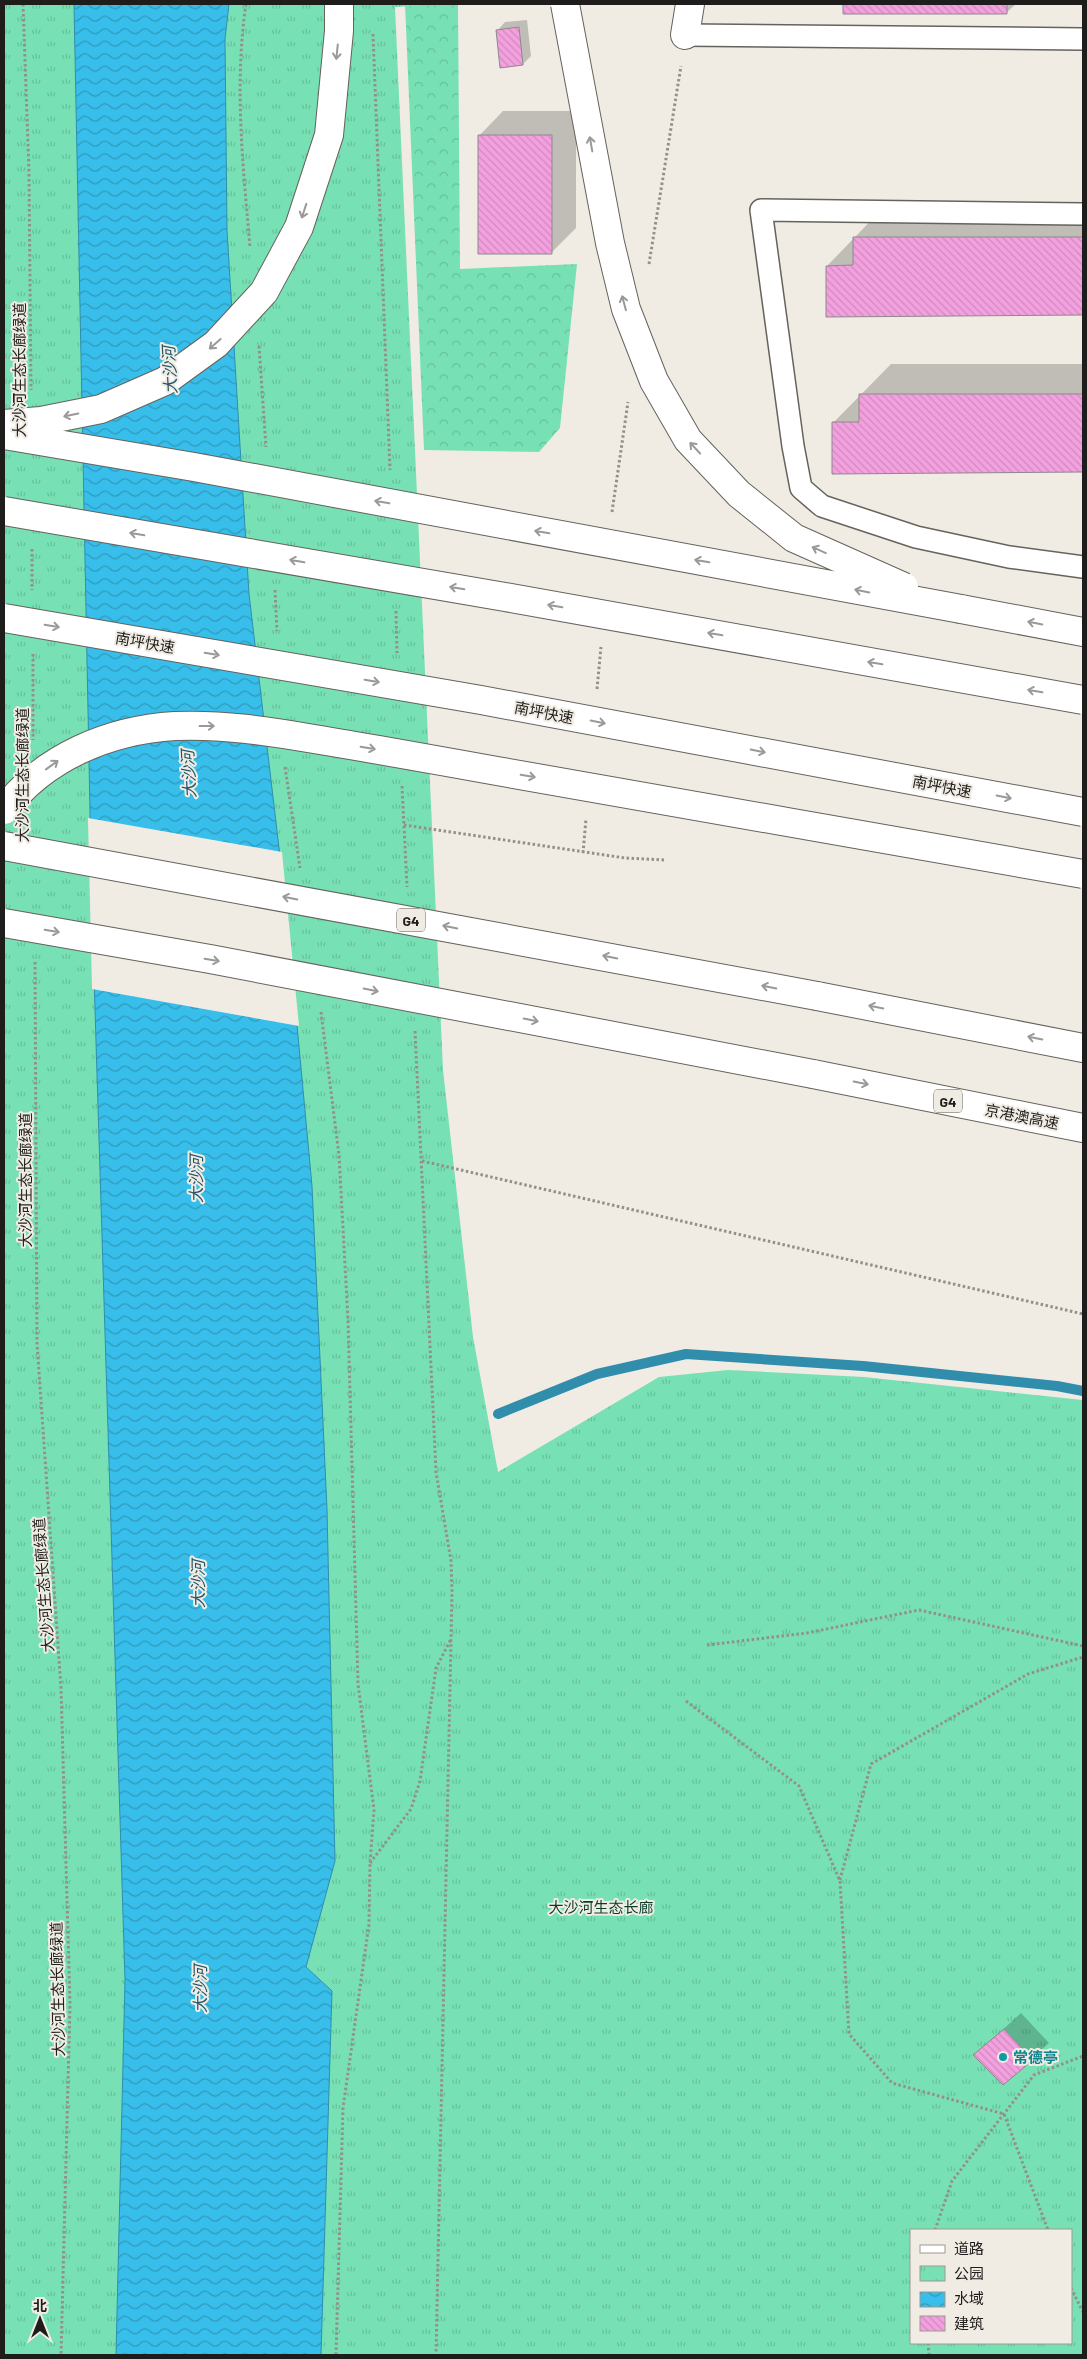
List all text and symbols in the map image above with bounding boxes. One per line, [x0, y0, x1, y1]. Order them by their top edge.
one-way arrow [332, 44, 342, 60]
one-way arrow [585, 136, 595, 152]
one-way arrow [299, 202, 309, 218]
one-way arrow [619, 295, 629, 311]
street label: 大沙河生态长廊绿道 [10, 302, 28, 438]
one-way arrow [209, 338, 222, 349]
water label: 大沙河 [158, 343, 180, 394]
one-way arrow [64, 411, 80, 420]
one-way arrow [689, 441, 701, 454]
one-way arrow [375, 497, 391, 507]
one-way arrow [534, 526, 550, 536]
one-way arrow [129, 529, 145, 539]
one-way arrow [812, 545, 827, 554]
one-way arrow [289, 556, 305, 566]
one-way arrow [694, 556, 710, 565]
one-way arrow [450, 583, 466, 593]
one-way arrow [854, 585, 870, 595]
one-way arrow [548, 600, 564, 610]
one-way arrow [1028, 618, 1044, 628]
one-way arrow [43, 622, 59, 632]
street label: 南坪快速 [114, 628, 176, 656]
one-way arrow [708, 629, 724, 639]
one-way arrow [204, 649, 220, 659]
one-way arrow [868, 657, 884, 667]
one-way arrow [364, 677, 380, 687]
one-way arrow [1028, 686, 1044, 696]
street label: 南坪快速 [513, 697, 575, 727]
street label: 大沙河生态长廊绿道 [13, 707, 31, 843]
one-way arrow [590, 717, 606, 727]
one-way arrow [198, 721, 215, 731]
one-way arrow [359, 743, 375, 753]
water label: 大沙河 [177, 747, 199, 798]
one-way arrow [749, 747, 765, 757]
one-way arrow [45, 760, 59, 770]
street label: 南坪快速 [911, 771, 973, 801]
one-way arrow [519, 772, 535, 782]
one-way arrow [995, 793, 1011, 803]
one-way arrow [282, 892, 298, 902]
road number: G4 [397, 908, 425, 932]
one-way arrow [442, 922, 458, 932]
one-way arrow [43, 927, 59, 937]
one-way arrow [602, 952, 618, 962]
one-way arrow [203, 955, 219, 965]
one-way arrow [762, 981, 778, 991]
one-way arrow [363, 986, 379, 995]
one-way arrow [868, 1002, 884, 1012]
one-way arrow [523, 1016, 539, 1026]
one-way arrow [1028, 1033, 1044, 1043]
one-way arrow [852, 1079, 868, 1089]
road number: G4 [934, 1090, 962, 1112]
street label: 京港澳高速 [983, 1100, 1061, 1132]
street label: 大沙河生态长廊绿道 [16, 1112, 34, 1248]
water label: 大沙河 [186, 1152, 205, 1203]
street label: 大沙河生态长廊绿道 [29, 1517, 57, 1653]
water label: 大沙河 [188, 1557, 207, 1608]
park label: 大沙河生态长廊 [548, 1898, 654, 1916]
street label: 大沙河生态长廊绿道 [47, 1921, 67, 2057]
water label: 大沙河 [190, 1962, 209, 2013]
place label: 常德亭 [1013, 2048, 1058, 2066]
marker: 常德亭 [997, 2051, 1009, 2063]
legend [910, 2229, 1072, 2344]
text: 道路 [954, 2239, 984, 2257]
text: 公园 [954, 2264, 984, 2282]
text: 水域 [954, 2289, 984, 2307]
north arrow [15, 2294, 65, 2344]
text: 北 [33, 2297, 47, 2314]
text: 建筑 [954, 2314, 984, 2332]

